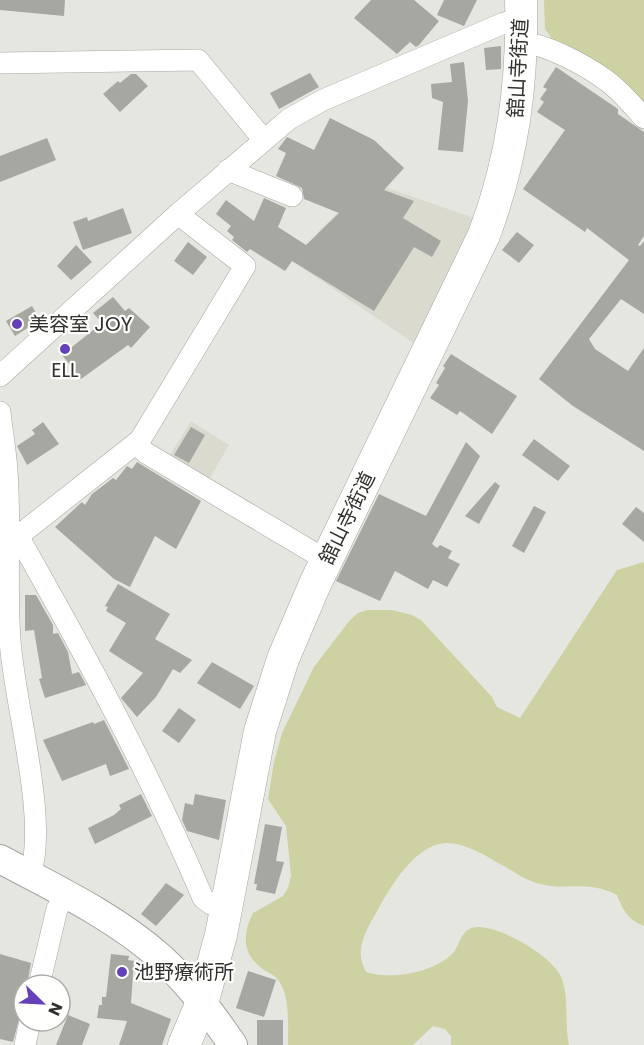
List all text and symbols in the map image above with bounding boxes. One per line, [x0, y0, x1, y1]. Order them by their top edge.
street label: 舘山寺街道 [501, 17, 535, 119]
place label: 美容室 JOY [29, 310, 133, 338]
marker: 美容室 JOY [10, 317, 24, 331]
marker: ELL [58, 342, 72, 356]
place label: ELL [51, 356, 79, 384]
street label: 舘山寺街道 [312, 467, 382, 569]
place label: 池野療術所 [134, 958, 234, 986]
marker: 池野療術所 [115, 965, 129, 979]
north arrow [12, 973, 72, 1033]
text: N [42, 999, 68, 1019]

